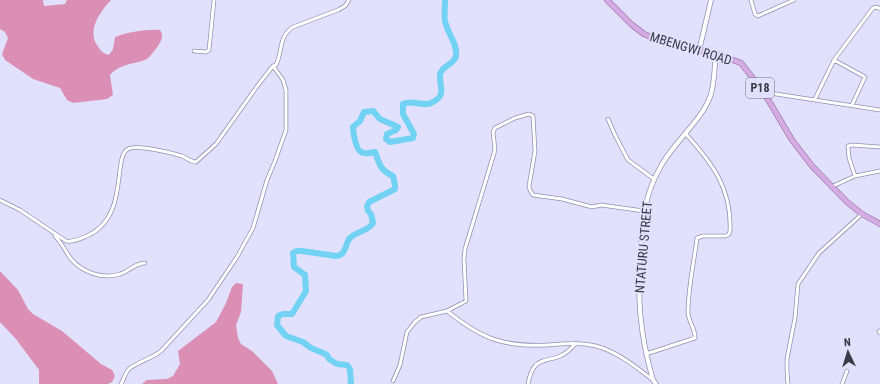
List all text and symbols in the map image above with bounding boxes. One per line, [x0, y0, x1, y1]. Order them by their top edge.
street label: MBENGWI ROAD [648, 29, 734, 68]
road number: P18 [746, 78, 774, 98]
street label: NTATURU STREET [632, 200, 655, 294]
north arrow [828, 332, 868, 372]
text: N [844, 336, 851, 349]

